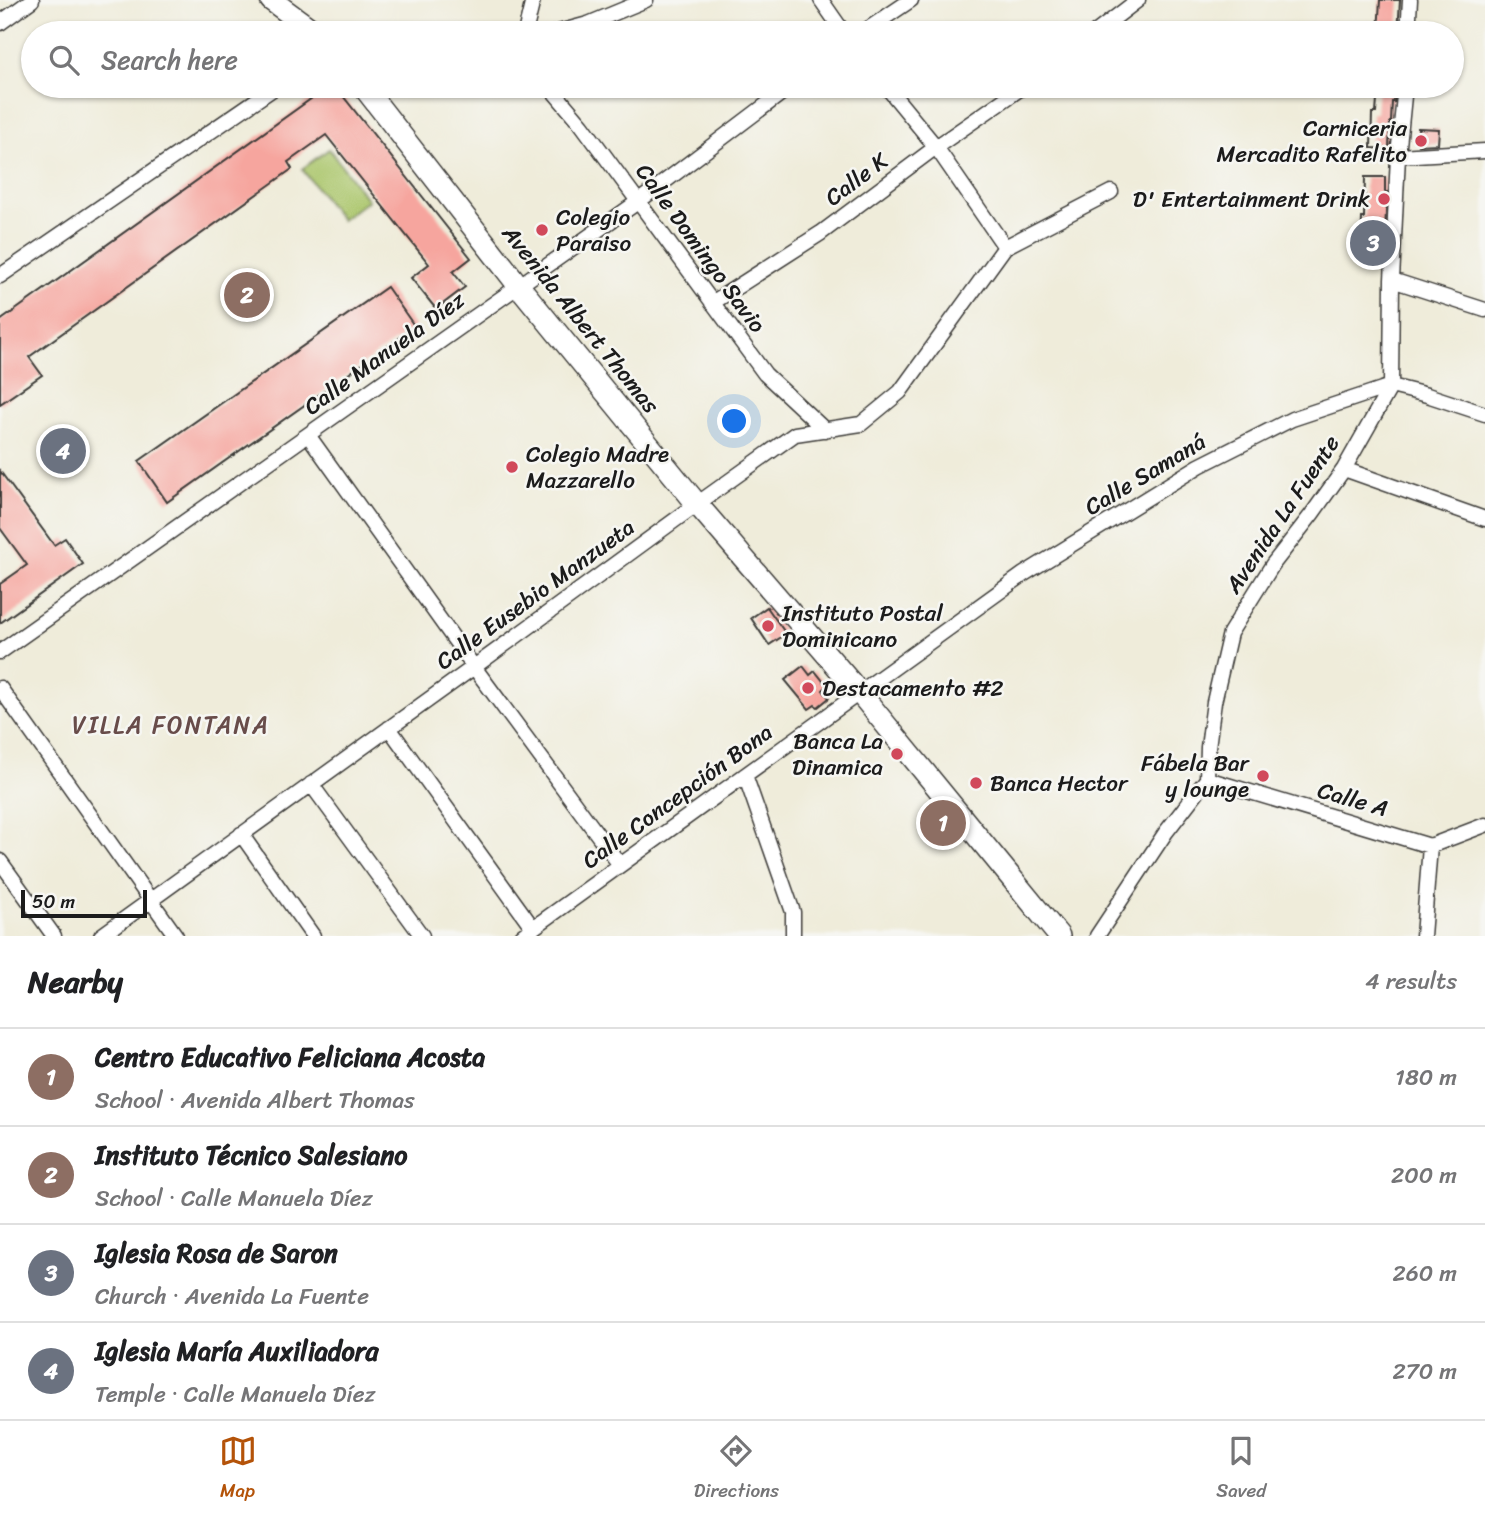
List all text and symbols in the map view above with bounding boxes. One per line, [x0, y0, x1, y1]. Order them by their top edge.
search box [21, 21, 1464, 98]
text: Search here [101, 37, 238, 83]
icon: search [45, 41, 83, 79]
place label: Carniceria Mercadito Rafelito [1217, 108, 1407, 175]
marker: Carniceria Mercadito Rafelito [1413, 133, 1429, 149]
street label: Calle K [816, 141, 898, 217]
street label: Calle Domingo Savio [625, 154, 777, 342]
place label: D' Entertainment Drink [1133, 179, 1370, 220]
marker: D' Entertainment Drink [1376, 191, 1392, 207]
place label: Colegio Paraiso [556, 197, 631, 264]
street label: Avenida Albert Thomas [491, 215, 670, 423]
pin: 3 [1350, 217, 1396, 269]
marker: Colegio Paraiso [534, 222, 550, 238]
pin: 2 [224, 269, 270, 321]
street label: Calle Manuela Díez [295, 280, 475, 426]
your location [717, 404, 751, 438]
street label: Calle Samaná [1076, 422, 1214, 527]
pin: 4 [40, 425, 86, 477]
street label: Avenida La Fuente [1213, 426, 1351, 603]
place label: Colegio Madre Mazzarello [526, 434, 669, 501]
marker: Colegio Madre Mazzarello [504, 459, 520, 475]
street label: Calle Eusebio Manzueta [427, 508, 644, 681]
place label: Instituto Postal Dominicano [781, 593, 943, 660]
marker: Instituto Postal Dominicano [760, 618, 776, 634]
place label: Destacamento #2 [822, 668, 1004, 709]
marker: Destacamento #2 [800, 680, 816, 696]
district label: VILLA FONTANA [72, 704, 270, 746]
street label: Calle Concepción Bona [573, 713, 782, 880]
place label: Banca La Dinamica [792, 721, 883, 788]
place label: Fábela Bar y lounge [1141, 743, 1251, 810]
marker: Banca La Dinamica [889, 746, 905, 762]
place label: Banca Hector [990, 763, 1129, 804]
marker: Fábela Bar y lounge [1255, 768, 1271, 784]
street label: Calle A [1313, 770, 1393, 829]
marker: Banca Hector [968, 775, 984, 791]
pin: 1 [920, 797, 966, 849]
text: 50 m [32, 885, 75, 918]
scale bar [21, 887, 147, 919]
text: Nearby [28, 955, 123, 1009]
text: 4 results [1365, 961, 1457, 1002]
text: Centro Educativo Feliciana Acosta [95, 1034, 485, 1080]
text: 1 [46, 1057, 56, 1098]
text: 180 m [1395, 1057, 1457, 1098]
text: School · Avenida Albert Thomas [95, 1080, 415, 1121]
text: Instituto Técnico Salesiano [95, 1132, 407, 1178]
text: 2 [44, 1155, 58, 1196]
text: 200 m [1391, 1155, 1457, 1196]
text: School · Calle Manuela Díez [95, 1178, 373, 1219]
text: Iglesia Rosa de Saron [95, 1230, 338, 1276]
text: 3 [45, 1253, 57, 1294]
text: 260 m [1392, 1253, 1457, 1294]
text: Church · Avenida La Fuente [95, 1276, 369, 1317]
text: Iglesia María Auxiliadora [95, 1328, 378, 1374]
text: 4 [44, 1351, 58, 1392]
text: 270 m [1392, 1351, 1457, 1392]
text: Temple · Calle Manuela Díez [95, 1374, 375, 1415]
tab: Map [219, 1432, 257, 1507]
tab: Directions [694, 1432, 779, 1507]
tab: Saved [1216, 1432, 1266, 1507]

